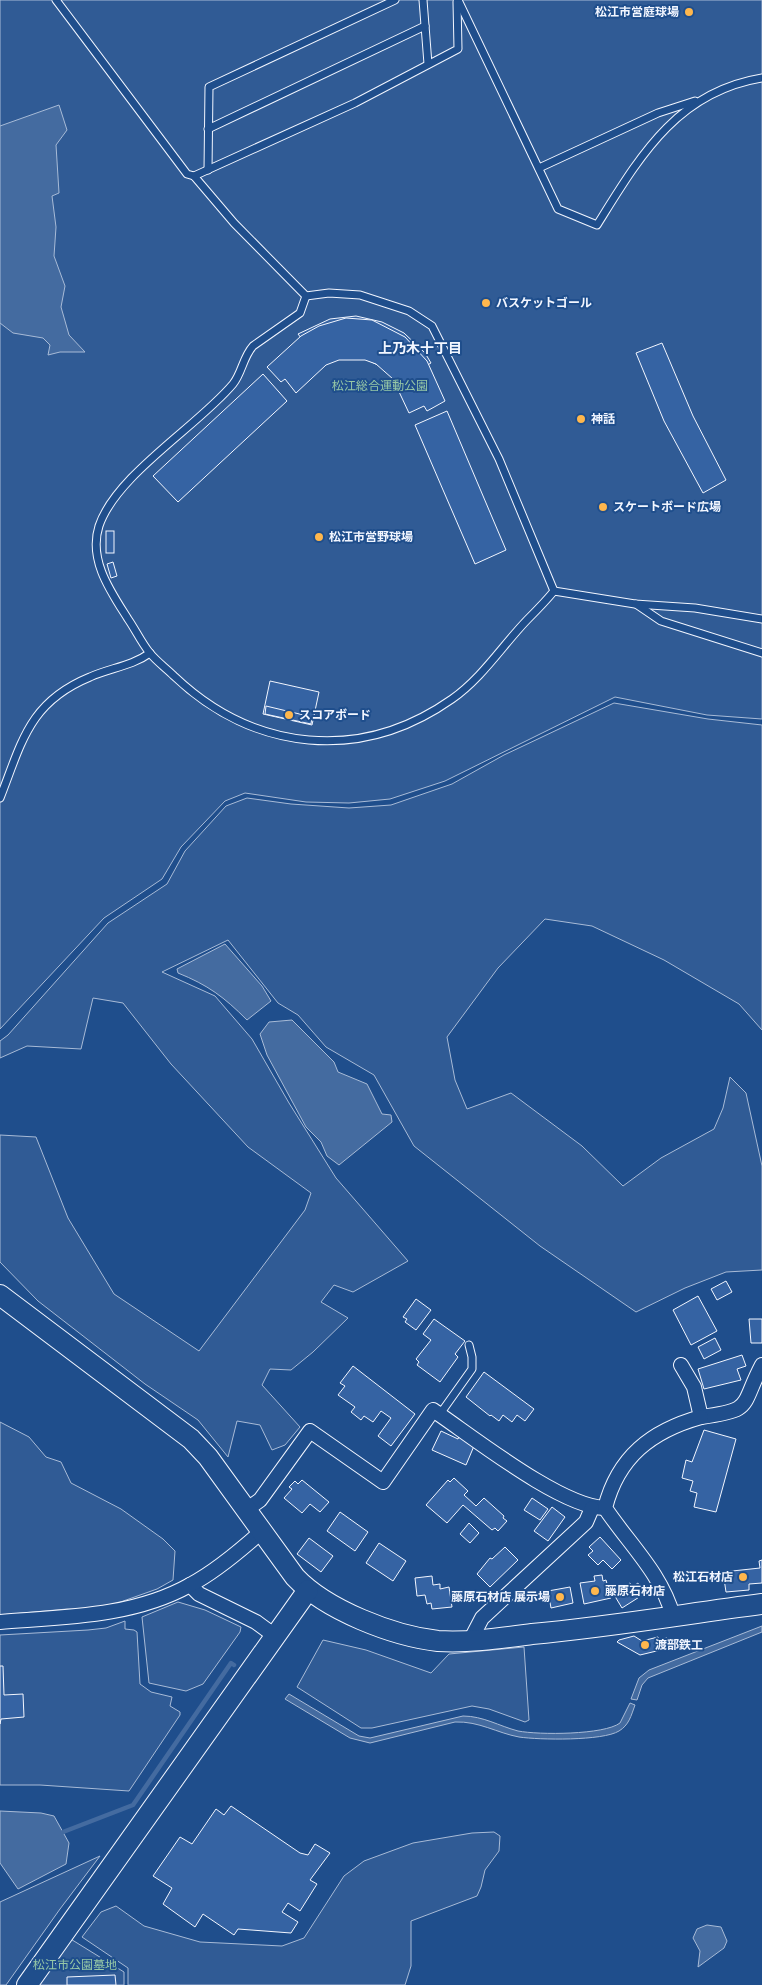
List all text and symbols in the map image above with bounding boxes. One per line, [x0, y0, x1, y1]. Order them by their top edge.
place label: 松江市営庭球場 [595, 5, 679, 20]
marker: 松江市営庭球場 [683, 6, 695, 18]
place label: バスケットゴール [496, 296, 592, 311]
marker: バスケットゴール [480, 297, 492, 309]
district label: 上乃木十丁目 [378, 340, 462, 357]
park label: 松江総合運動公園 [332, 379, 428, 394]
place label: 神話 [591, 412, 615, 427]
marker: 神話 [575, 413, 587, 425]
place label: スケートボード広場 [613, 500, 721, 515]
marker: スケートボード広場 [597, 501, 609, 513]
place label: 松江市営野球場 [329, 530, 413, 545]
marker: 松江市営野球場 [313, 531, 325, 543]
place label: スコアボード [299, 708, 371, 723]
marker: スコアボード [283, 709, 295, 721]
place label: 松江石材店 [673, 1570, 733, 1585]
marker: 松江石材店 [737, 1571, 749, 1583]
place label: 藤原石材店 [605, 1584, 665, 1599]
marker: 藤原石材店 [589, 1585, 601, 1597]
place label: 藤原石材店 展示場 [451, 1590, 550, 1605]
marker: 藤原石材店 展示場 [554, 1591, 566, 1603]
place label: 渡部鉄工 [655, 1638, 703, 1653]
marker: 渡部鉄工 [639, 1639, 651, 1651]
park label: 松江市公園墓地 [33, 1958, 117, 1973]

